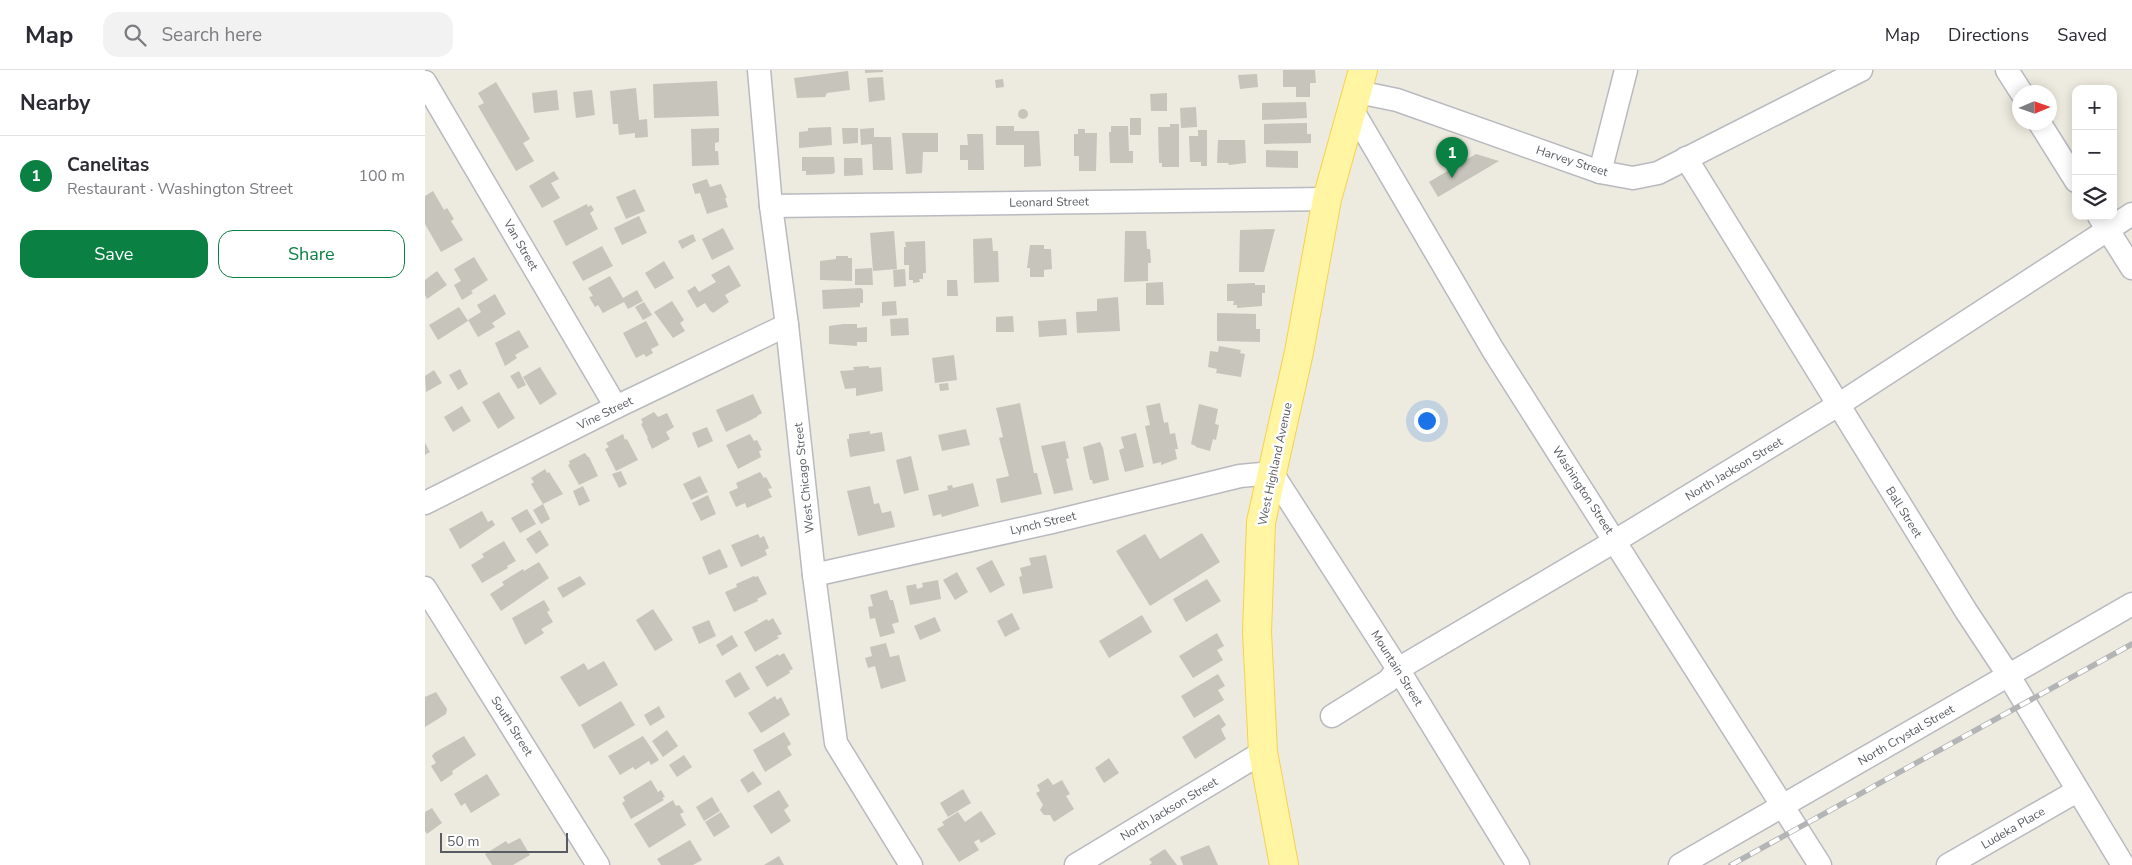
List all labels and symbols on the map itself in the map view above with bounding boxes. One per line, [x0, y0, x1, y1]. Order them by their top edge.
north arrow [2012, 85, 2057, 130]
pin: 1 [1436, 137, 1468, 178]
street label: Harvey Street [1534, 142, 1611, 180]
street label: Leonard Street [1009, 193, 1090, 211]
street label: Van Street [499, 216, 542, 274]
street label: Vine Street [574, 392, 636, 434]
street label: West Highland Avenue [1254, 401, 1296, 527]
your location [1414, 408, 1440, 434]
street label: West Chicago Street [790, 421, 818, 534]
street label: North Jackson Street [1682, 433, 1786, 504]
street label: Washington Street [1549, 443, 1618, 538]
street label: Ball Street [1882, 483, 1926, 541]
street label: Lynch Street [1008, 507, 1078, 538]
street label: Mountain Street [1367, 627, 1427, 710]
street label: South Street [487, 693, 537, 760]
street label: North Crystal Street [1855, 701, 1958, 769]
street label: North Jackson Street [1117, 773, 1221, 844]
street label: Ludeka Place [1978, 803, 2048, 853]
scale bar [440, 830, 567, 853]

